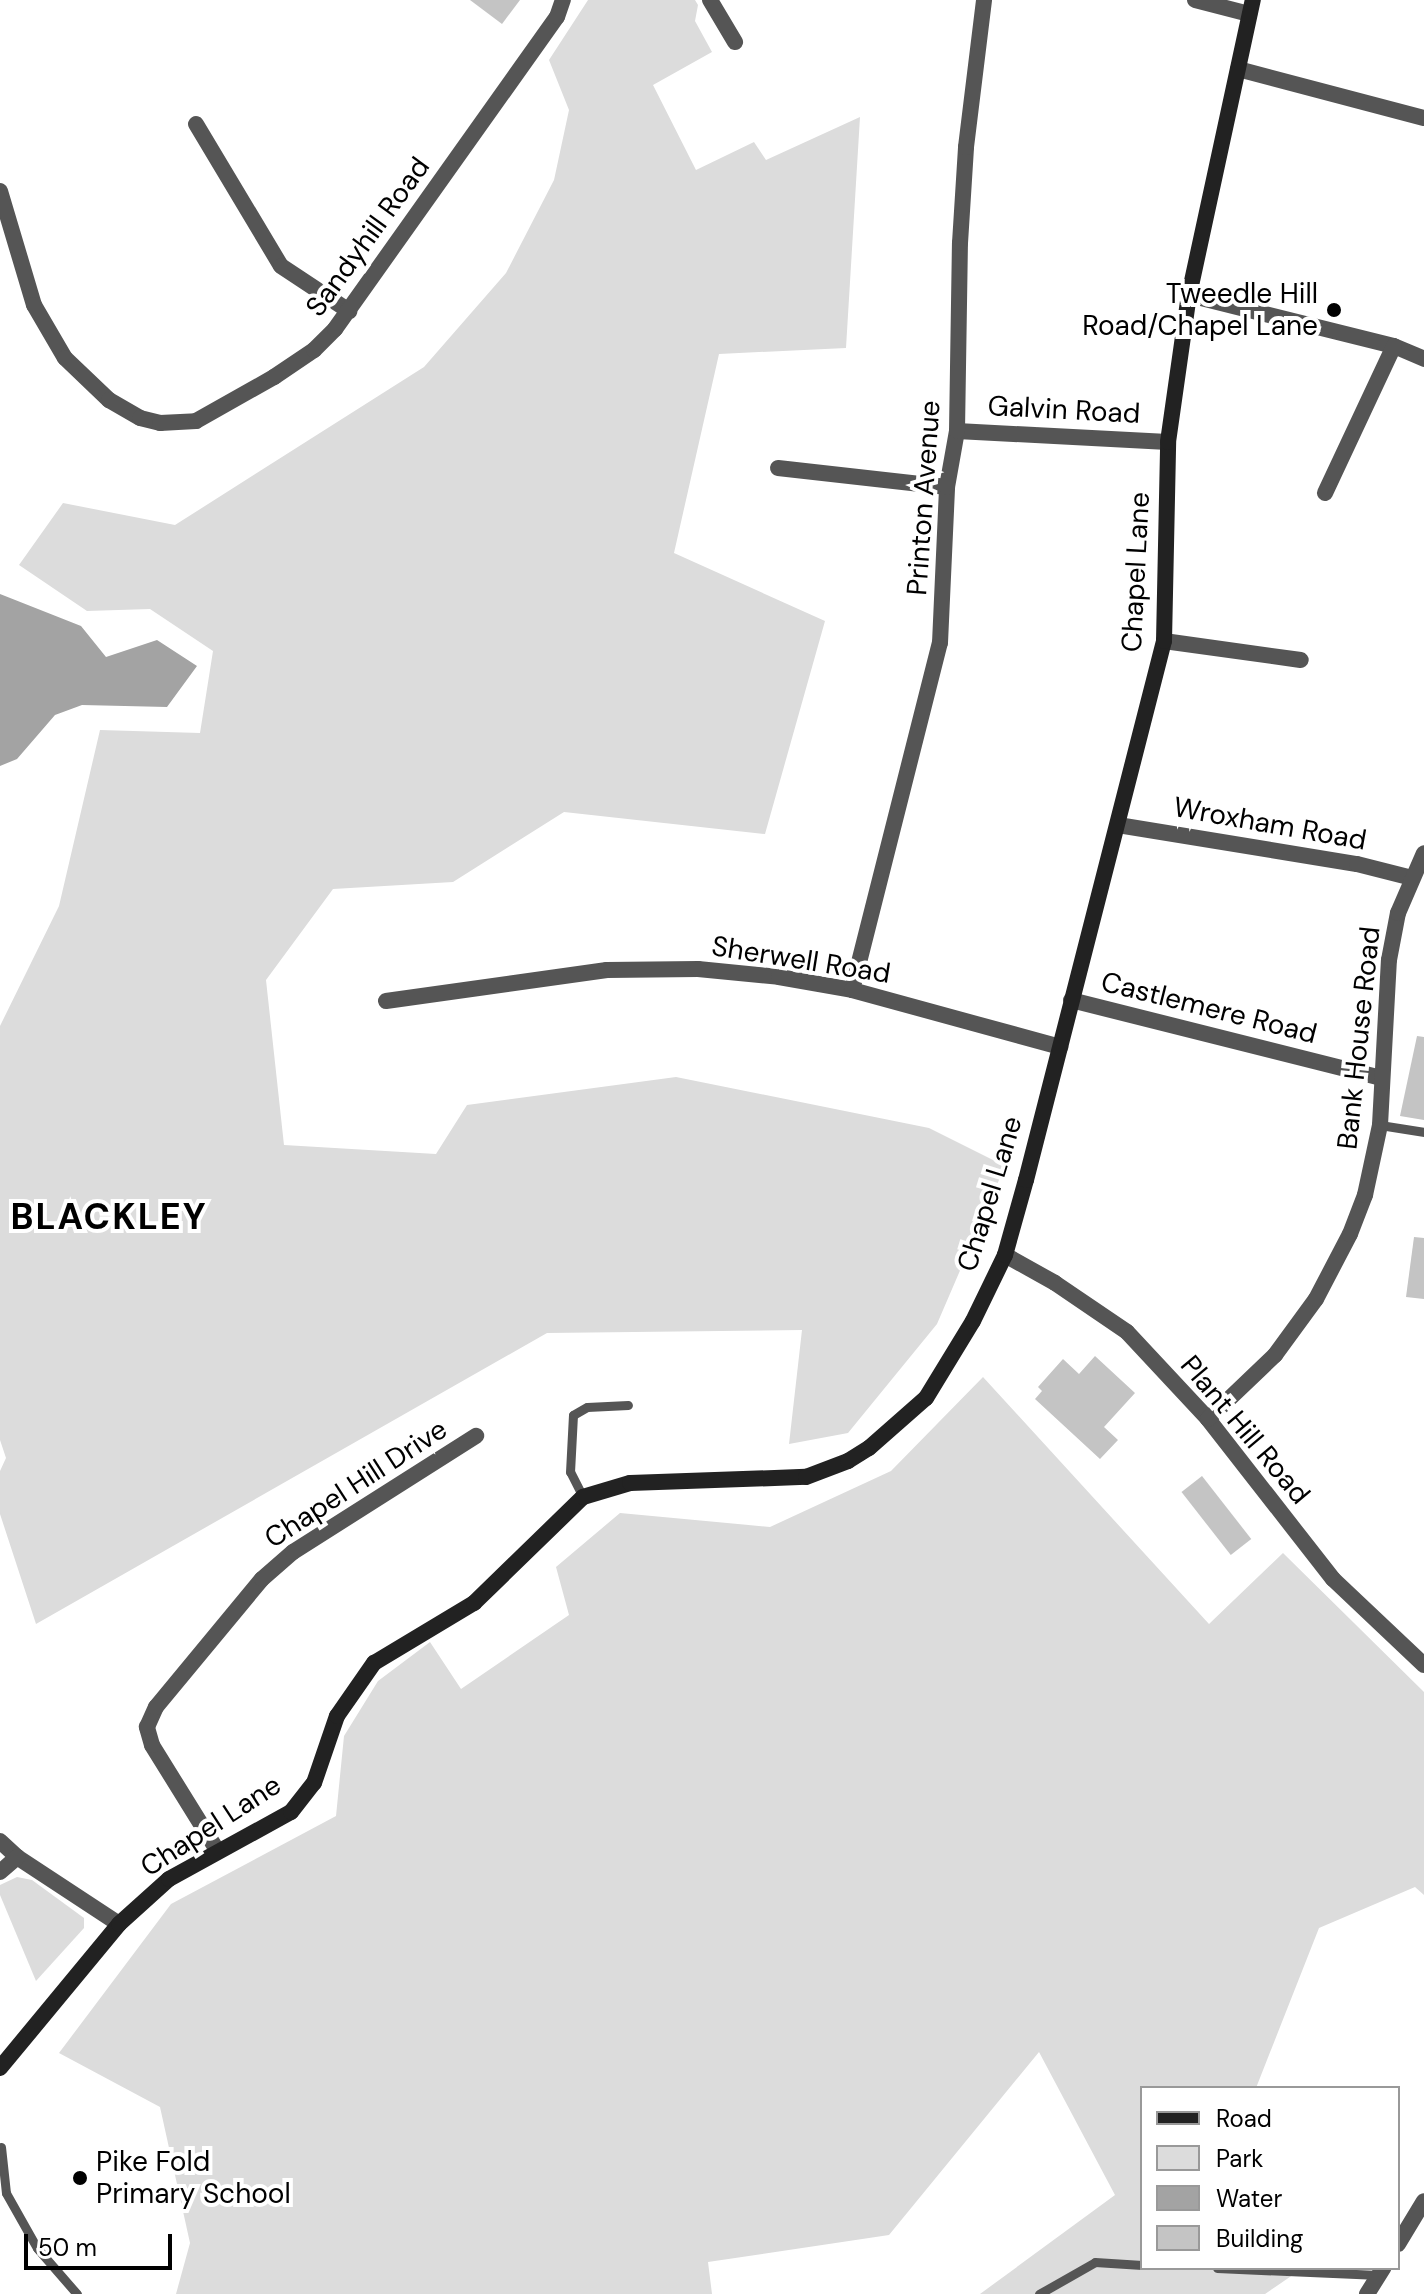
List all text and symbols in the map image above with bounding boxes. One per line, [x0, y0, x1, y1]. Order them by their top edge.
street label: Sandyhill Road [299, 151, 437, 323]
place label: Tweedle Hill Road/Chapel Lane [1082, 277, 1318, 343]
marker: Tweedle Hill Road/Chapel Lane [1325, 301, 1343, 319]
street label: Galvin Road [987, 389, 1141, 431]
street label: Printon Avenue [900, 399, 948, 597]
street label: Chapel Lane [1115, 491, 1157, 653]
street label: Wroxham Road [1171, 791, 1369, 857]
street label: Bank House Road [1331, 925, 1387, 1151]
street label: Sherwell Road [709, 929, 893, 991]
street label: Castlemere Road [1098, 965, 1320, 1051]
street label: Chapel Lane [950, 1112, 1030, 1276]
district label: BLACKLEY [10, 1195, 208, 1239]
street label: Plant Hill Road [1173, 1349, 1317, 1511]
street label: Chapel Hill Drive [259, 1413, 453, 1555]
street label: Chapel Lane [135, 1768, 287, 1884]
legend [1140, 2086, 1400, 2270]
text: Road [1216, 2103, 1272, 2134]
text: Park [1216, 2143, 1263, 2174]
place label: Pike Fold Primary School [96, 2145, 291, 2211]
marker: Pike Fold Primary School [71, 2169, 89, 2187]
text: Water [1216, 2183, 1282, 2214]
scale bar [28, 2218, 176, 2268]
text: Building [1216, 2223, 1303, 2254]
text: 50 m [38, 2232, 97, 2263]

